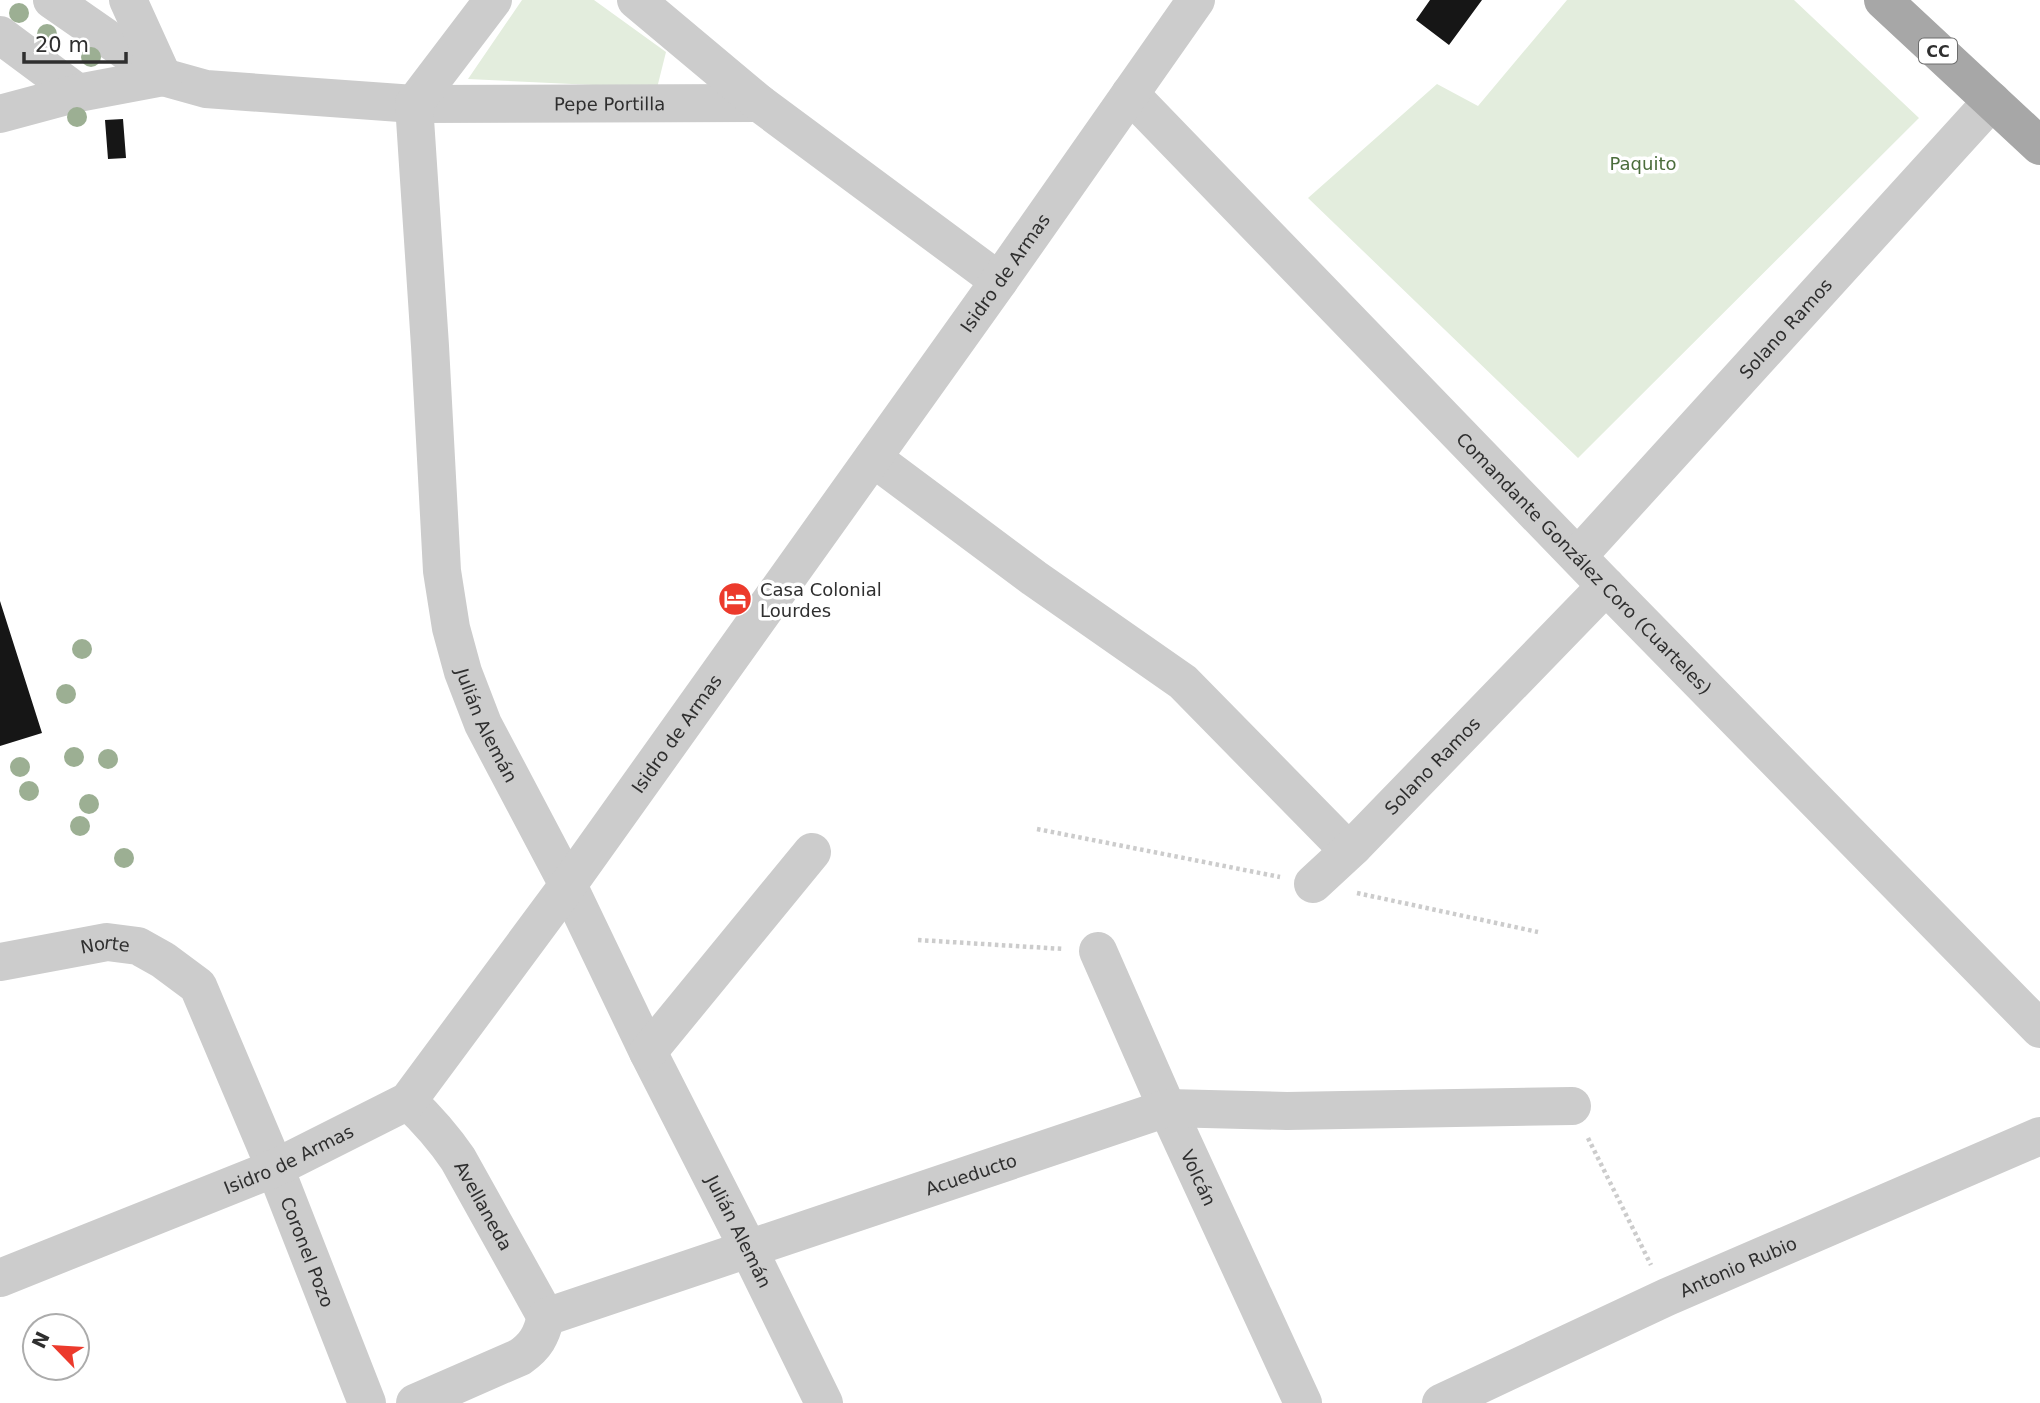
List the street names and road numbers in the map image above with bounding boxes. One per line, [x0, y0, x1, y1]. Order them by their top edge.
road number: CC [1919, 38, 1957, 64]
street label: Pepe Portilla [554, 93, 665, 114]
street label: Isidro de Armas [955, 209, 1054, 336]
street label: Solano Ramos [1735, 274, 1836, 383]
street label: Comandante González Coro (Cuarteles) [1452, 428, 1716, 698]
street label: Julián Alemán [452, 665, 522, 786]
street label: Isidro de Armas [627, 670, 725, 797]
street label: Solano Ramos [1380, 712, 1484, 819]
street label: Norte [79, 931, 131, 957]
street label: Isidro de Armas [221, 1120, 357, 1198]
street label: Volcán [1177, 1146, 1221, 1209]
street label: Acueducto [922, 1149, 1019, 1199]
street label: Avellaneda [451, 1157, 517, 1254]
street label: Julián Alemán [702, 1171, 776, 1291]
street label: Coronel Pozo [277, 1194, 339, 1310]
street label: Antonio Rubio [1676, 1232, 1800, 1301]

